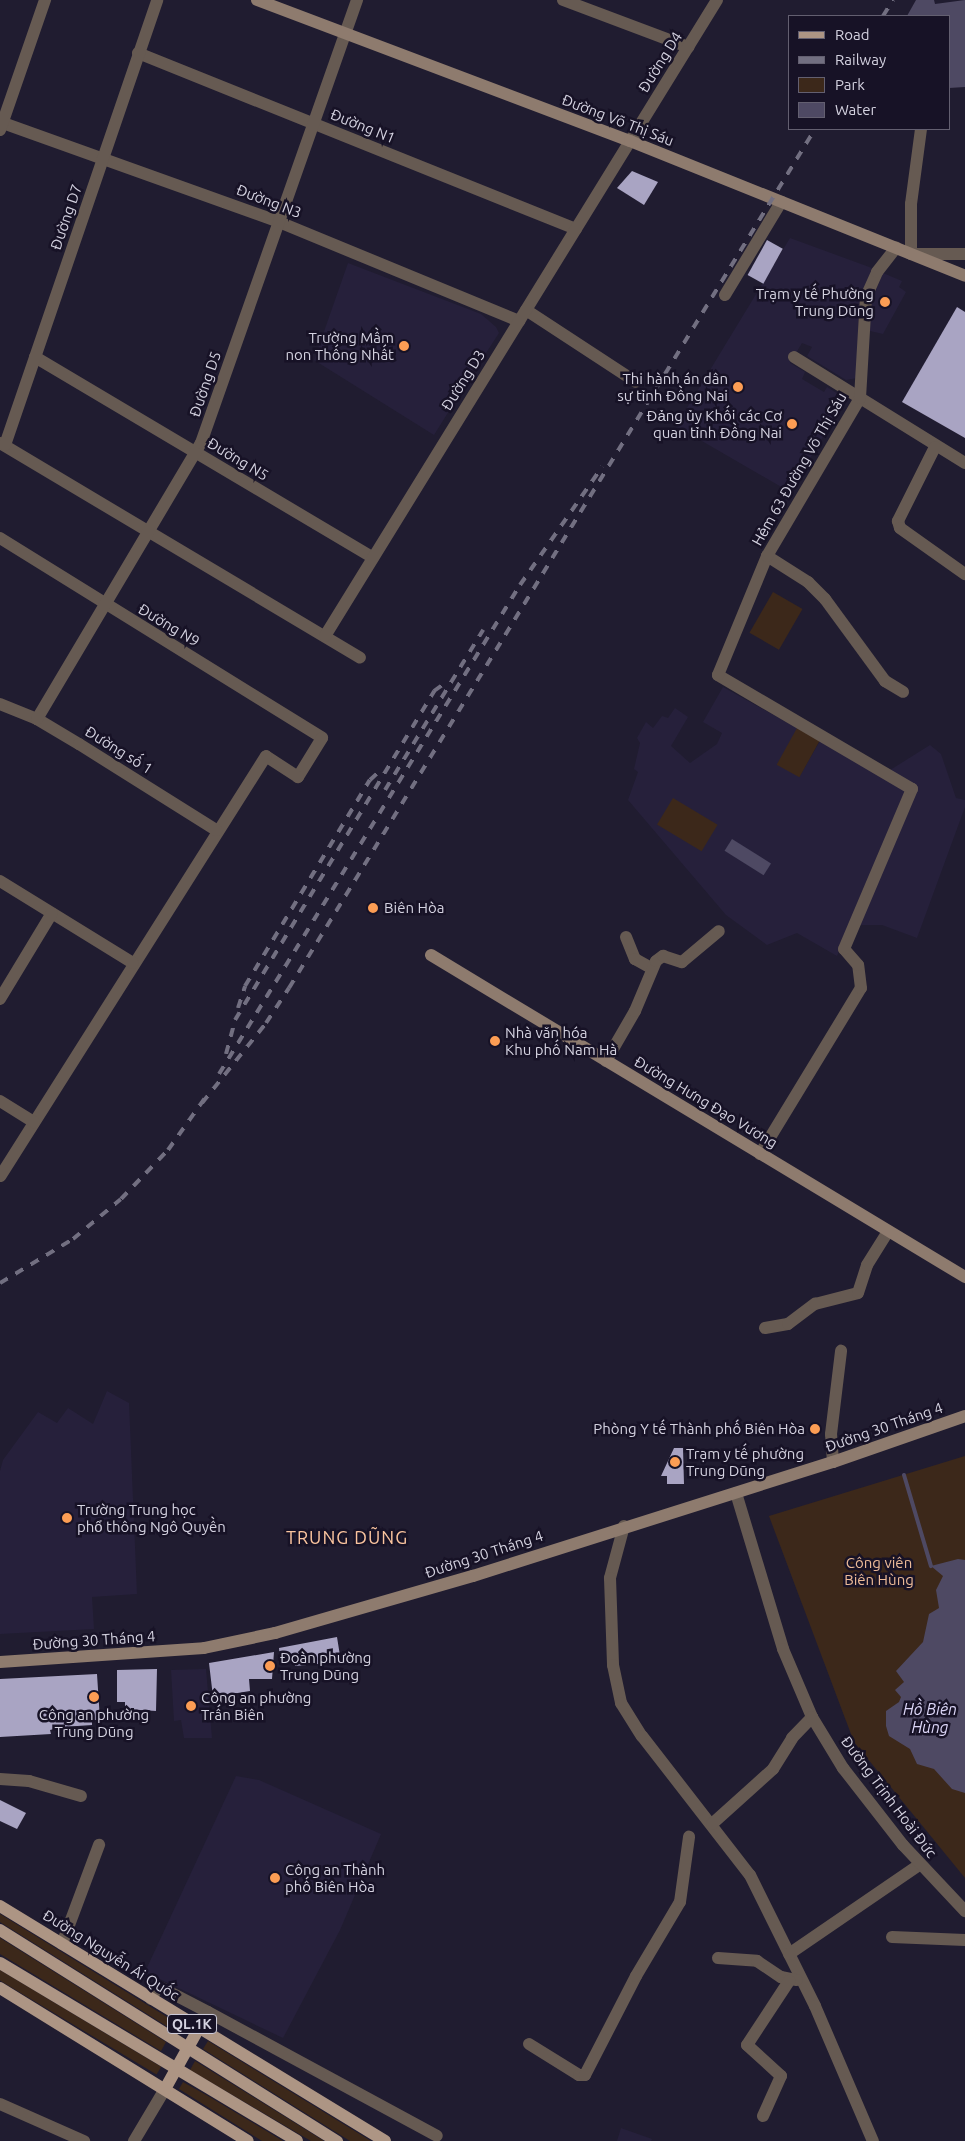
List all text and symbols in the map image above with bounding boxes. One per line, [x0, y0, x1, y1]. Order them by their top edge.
legend [788, 15, 950, 130]
text: Road [835, 26, 870, 43]
street label: Đường D4 [634, 28, 686, 96]
text: Railway [835, 51, 886, 68]
text: Park [835, 76, 865, 93]
street label: Đường Võ Thị Sáu [559, 90, 677, 150]
text: Water [835, 101, 876, 118]
street label: Đường N1 [328, 105, 398, 147]
street label: Đường N3 [234, 180, 304, 222]
street label: Đường D7 [46, 182, 86, 252]
place label: Trạm y tế Phường Trung Dũng [756, 284, 874, 319]
marker: Trạm y tế Phường Trung Dũng [878, 295, 892, 309]
place label: Trường Mầm non Thống Nhất [285, 328, 394, 363]
marker: Trường Mầm non Thống Nhất [398, 340, 410, 352]
street label: Đường D3 [437, 346, 489, 414]
street label: Đường D5 [185, 349, 225, 419]
place label: Thi hành án dân sự tỉnh Đồng Nai [617, 369, 728, 404]
marker: Thi hành án dân sự tỉnh Đồng Nai [732, 381, 744, 393]
street label: Hẻm 63 Đường Võ Thị Sáu [748, 389, 850, 549]
place label: Đảng ủy Khối các Cơ quan tỉnh Đồng Nai [647, 406, 782, 441]
marker: Đảng ủy Khối các Cơ quan tỉnh Đồng Nai [786, 418, 798, 430]
street label: Đường N5 [204, 434, 272, 484]
street label: Đường N9 [135, 600, 203, 650]
street label: Đường số 1 [82, 722, 156, 778]
place label: Biên Hòa [384, 899, 444, 917]
marker: Biên Hòa [366, 901, 380, 915]
place label: Nhà văn hóa Khu phố Nam Hà [505, 1023, 617, 1058]
marker: Nhà văn hóa Khu phố Nam Hà [489, 1035, 501, 1047]
street label: Đường Hưng Đạo Vương [631, 1052, 781, 1152]
street label: Đường 30 Tháng 4 [823, 1398, 945, 1456]
place label: Phòng Y tế Thành phố Biên Hòa [593, 1420, 805, 1438]
marker: Phòng Y tế Thành phố Biên Hòa [809, 1423, 821, 1435]
place label: Trạm y tế phường Trung Dũng [686, 1444, 804, 1479]
marker: Trạm y tế phường Trung Dũng [668, 1455, 682, 1469]
place label: Trường Trung học phổ thông Ngô Quyền [77, 1500, 226, 1535]
marker: Trường Trung học phổ thông Ngô Quyền [61, 1512, 73, 1524]
district label: TRUNG DŨNG [285, 1526, 409, 1548]
street label: Đường 30 Tháng 4 [423, 1526, 545, 1582]
park label: Công viên Biên Hùng [844, 1553, 914, 1588]
street label: Đường 30 Tháng 4 [32, 1627, 156, 1653]
place label: Đoàn phường Trung Dũng [280, 1648, 371, 1683]
marker: Đoàn phường Trung Dũng [264, 1660, 276, 1672]
place label: Công an phường Trấn Biên [201, 1688, 311, 1723]
marker: Công an phường Trung Dũng [88, 1691, 100, 1703]
water label: Hồ Biên Hùng [903, 1699, 957, 1737]
marker: Công an phường Trấn Biên [185, 1700, 197, 1712]
place label: Công an phường Trung Dũng [39, 1705, 149, 1740]
street label: Đường Trịnh Hoài Đức [837, 1733, 941, 1861]
place label: Công an Thành phố Biên Hòa [285, 1860, 385, 1895]
marker: Công an Thành phố Biên Hòa [269, 1872, 281, 1884]
street label: Đường Nguyễn Ái Quốc [40, 1906, 182, 2004]
road number: QL.1K [167, 2012, 217, 2036]

